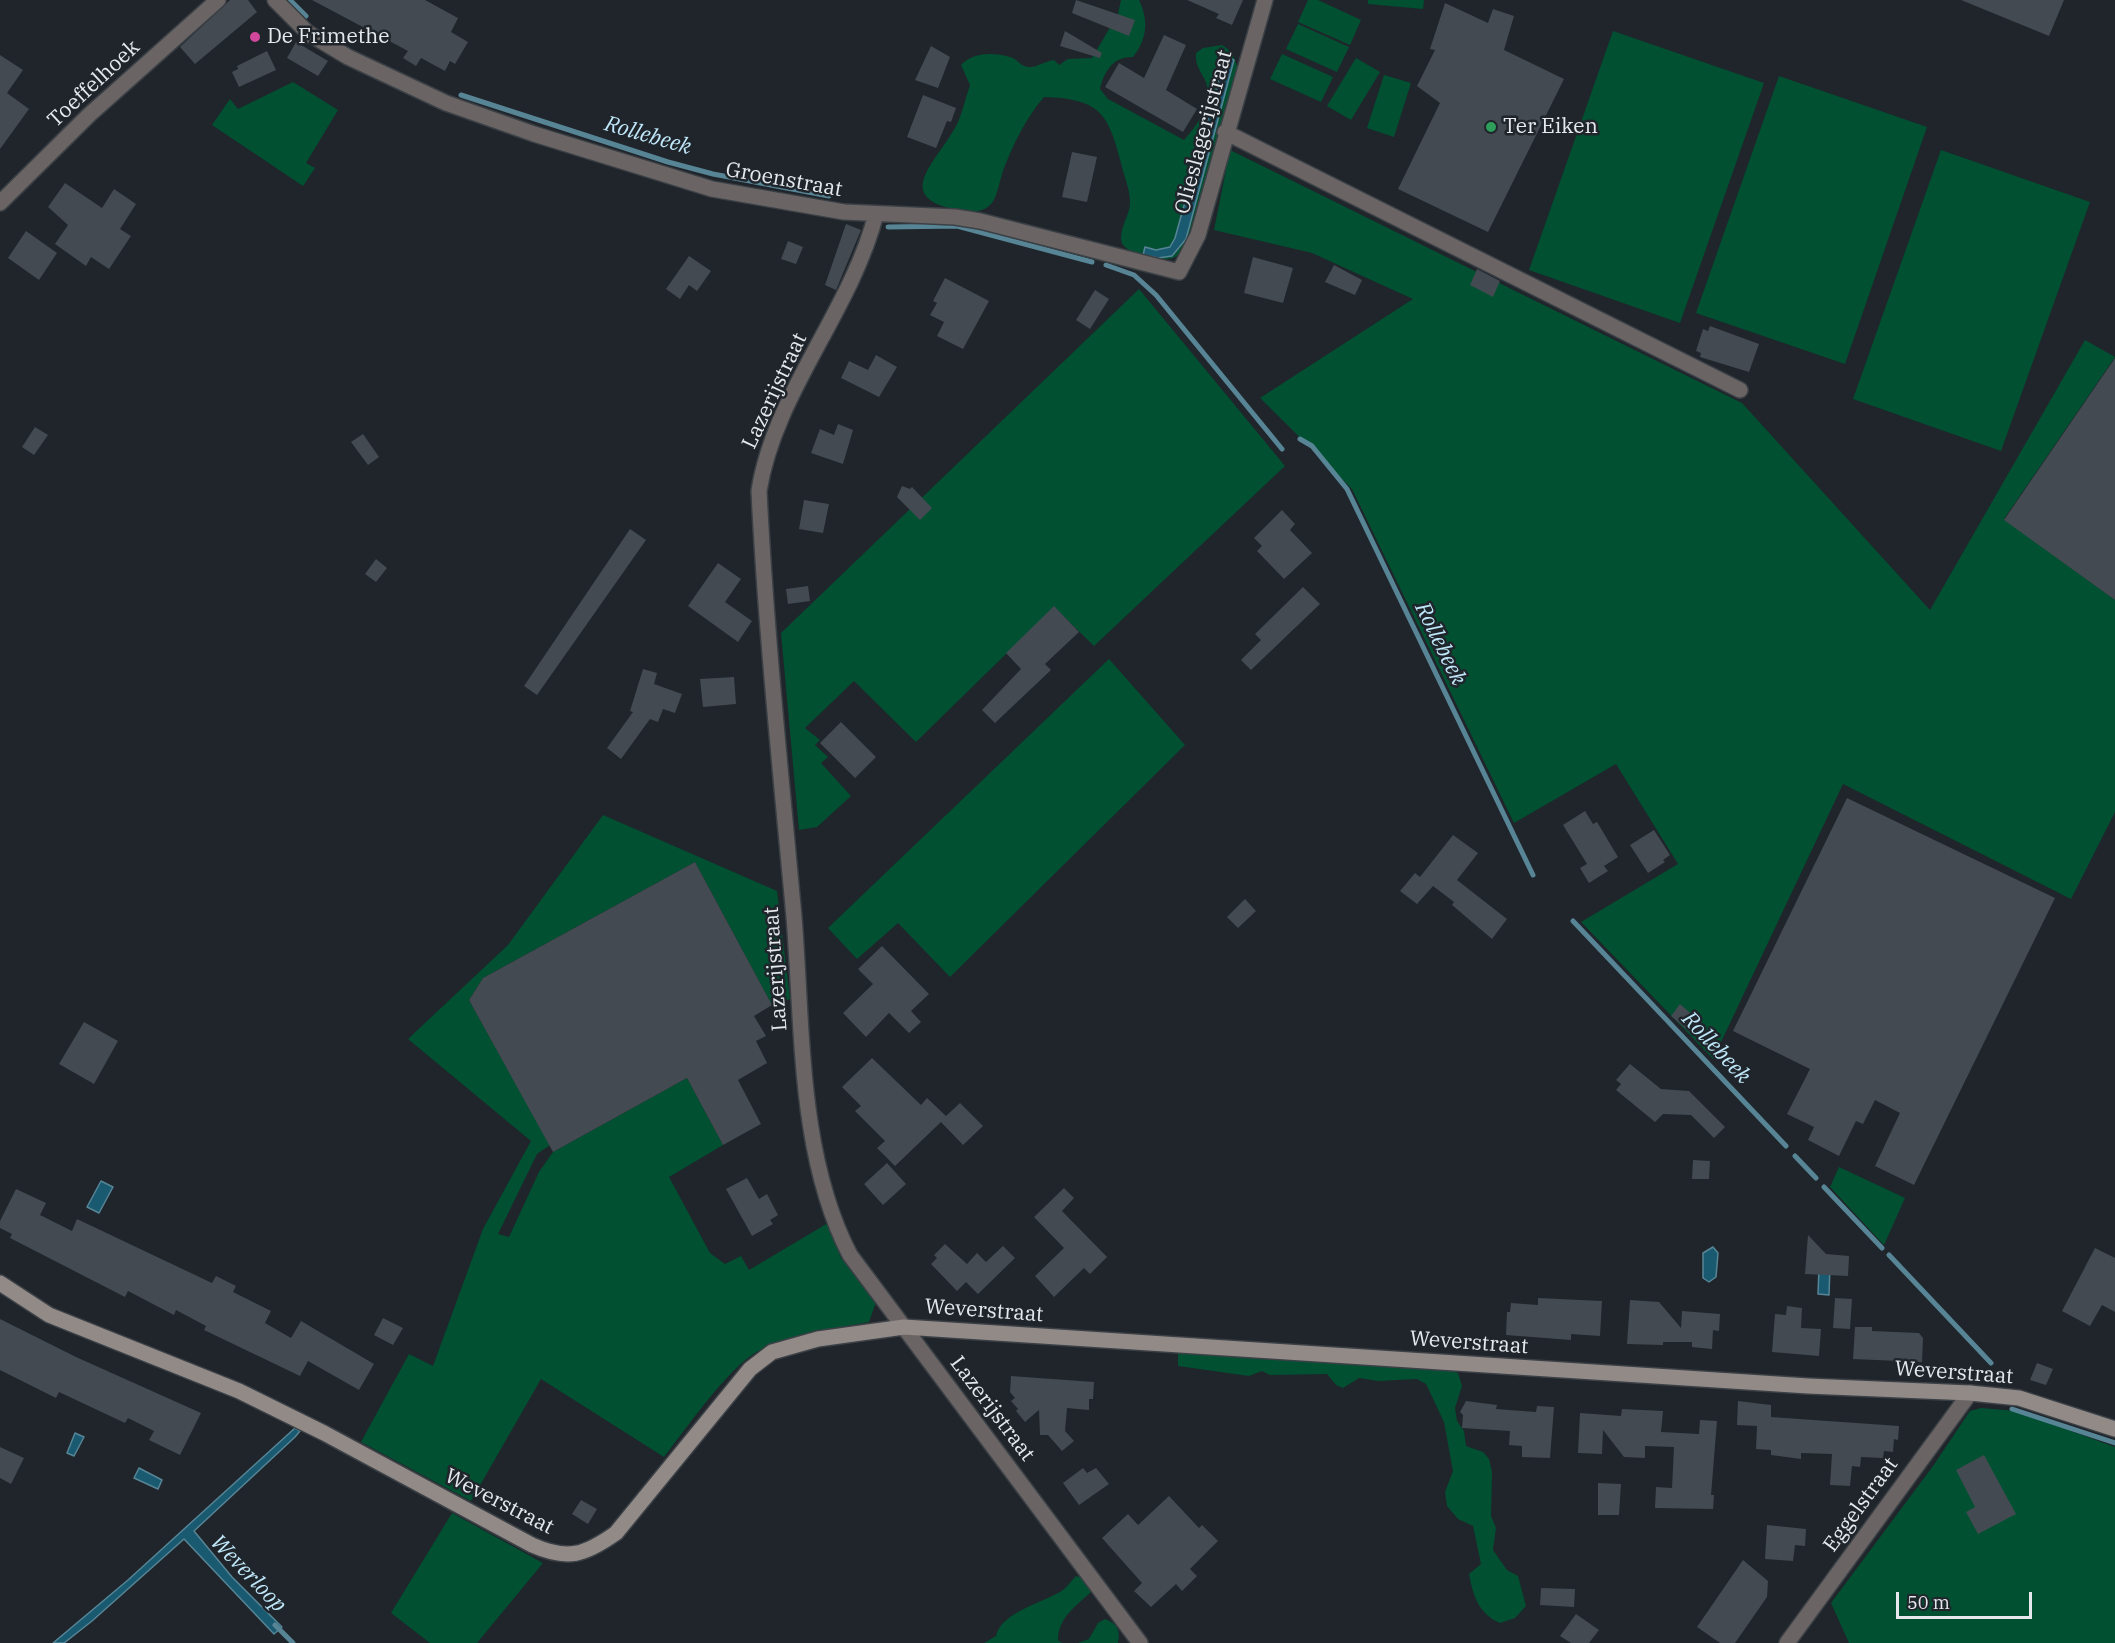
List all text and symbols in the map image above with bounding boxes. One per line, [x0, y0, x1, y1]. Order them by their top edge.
place label: De Frimethe [267, 24, 390, 50]
marker: De Frimethe [248, 30, 262, 44]
street label: Toeffelhoek [43, 35, 145, 133]
street label: Olieslagerijstraat [1170, 47, 1238, 217]
water label: Rollebeek [602, 111, 694, 161]
place label: Ter Eiken [1503, 114, 1598, 140]
marker: Ter Eiken [1484, 120, 1498, 134]
street label: Groenstraat [724, 157, 844, 203]
street label: Lazerijstraat [737, 329, 813, 453]
water label: Rollebeek [1409, 598, 1471, 690]
street label: Lazerijstraat [759, 906, 793, 1032]
water label: Rollebeek [1676, 1006, 1756, 1090]
street label: Weverstraat [924, 1294, 1044, 1328]
street label: Weverstraat [1409, 1326, 1529, 1360]
street label: Lazerijstraat [944, 1352, 1040, 1466]
street label: Weverstraat [1894, 1356, 2014, 1390]
street label: Eggelstraat [1818, 1453, 1904, 1557]
street label: Weverstraat [440, 1464, 558, 1540]
water label: Weverloop [205, 1530, 291, 1618]
scale bar [1899, 1580, 2036, 1618]
text: 50 m [1907, 1591, 1950, 1614]

